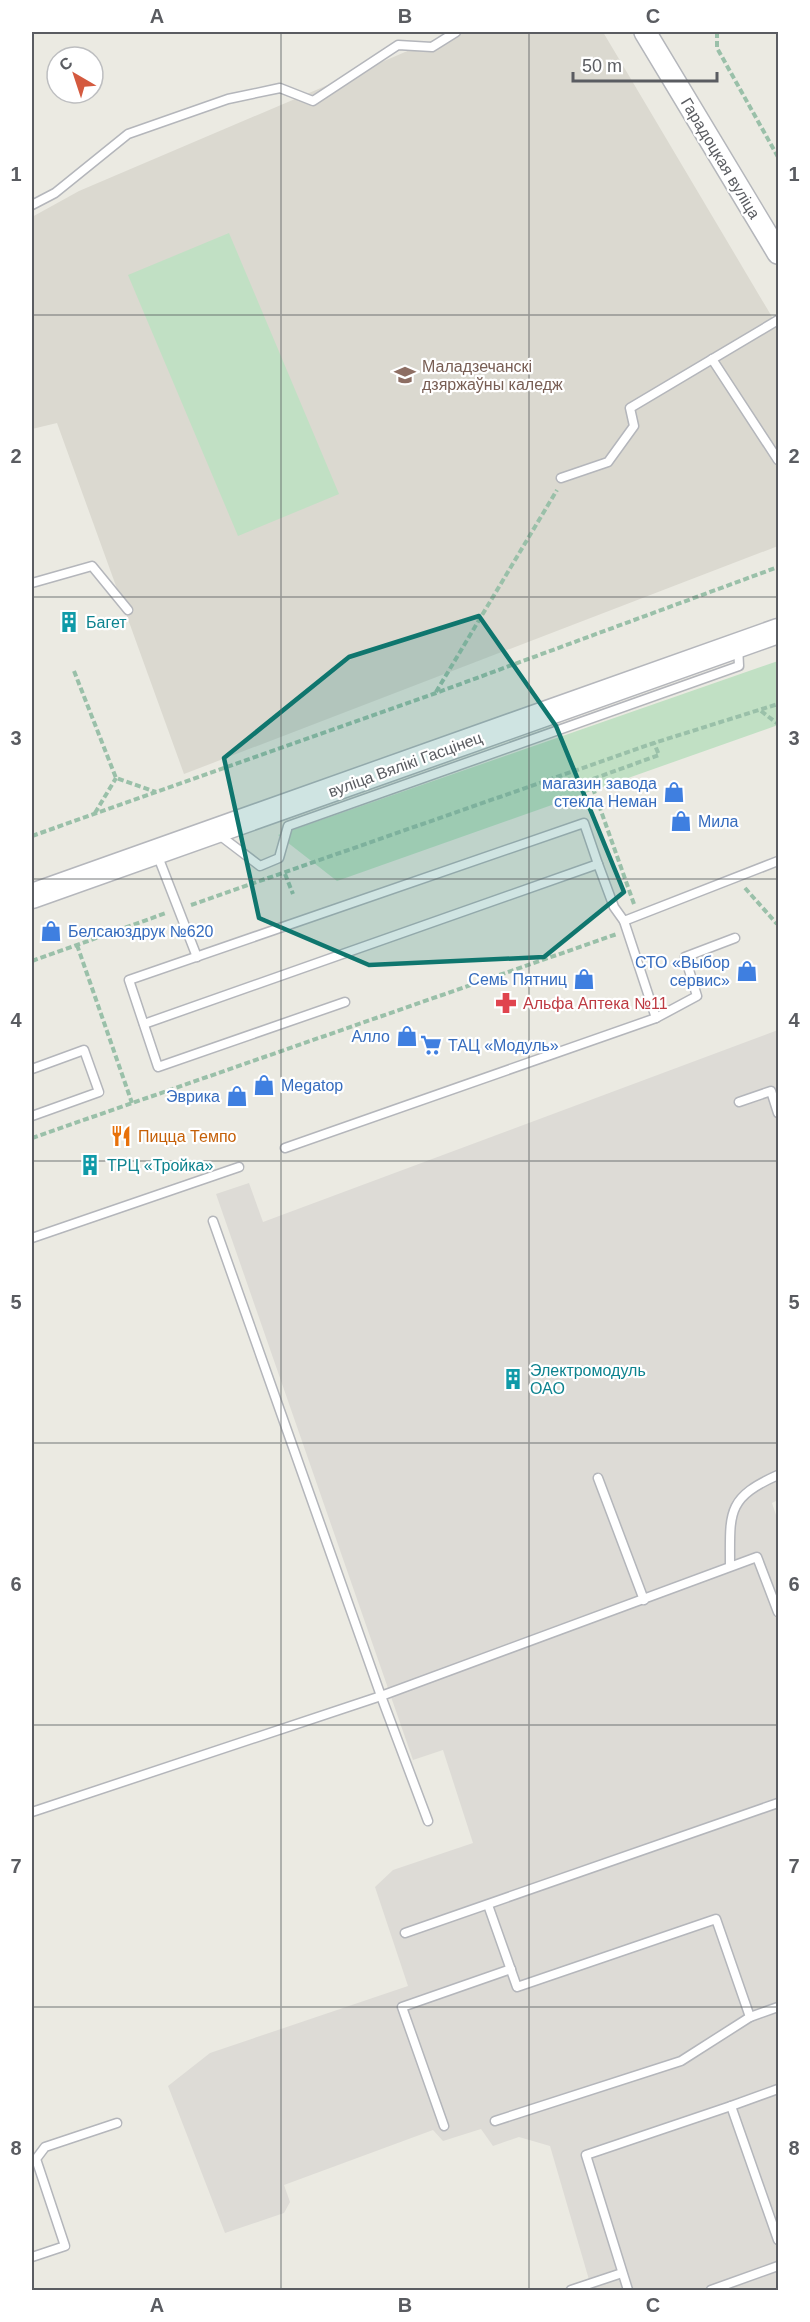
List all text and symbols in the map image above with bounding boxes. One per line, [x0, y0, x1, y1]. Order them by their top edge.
text: A [150, 5, 164, 27]
text: B [398, 5, 412, 27]
text: C [646, 5, 660, 27]
north arrow [45, 45, 105, 105]
scale bar [573, 45, 717, 83]
text: С [56, 53, 76, 74]
text: 50 m [582, 56, 622, 76]
street label: Гарадоцкая вуліца [678, 95, 763, 222]
text: 1 [10, 163, 22, 185]
text: 1 [788, 163, 800, 185]
place label: Маладзечанскі дзяржаўны каледж [422, 358, 563, 393]
school or university icon: Маладзечанскі дзяржаўны каледж [393, 363, 417, 387]
text: 2 [10, 445, 22, 467]
text: 2 [788, 445, 800, 467]
building icon: Багет [57, 610, 81, 634]
place label: Багет [86, 614, 127, 631]
text: 3 [10, 727, 22, 749]
text: 3 [788, 727, 800, 749]
street label: вуліца Вялікі Гасцінец [326, 729, 484, 800]
place label: магазин завода стекла Неман [542, 775, 657, 810]
shop icon: магазин завода стекла Неман [662, 780, 686, 804]
shop icon: Мила [669, 809, 693, 833]
place label: Мила [698, 813, 739, 830]
shop icon: Белсаюздрук №620 [39, 919, 63, 943]
place label: Белсаюздрук №620 [68, 923, 214, 940]
place label: СТО «Выбор сервис» [635, 954, 730, 989]
shop icon: СТО «Выбор сервис» [735, 959, 759, 983]
shop icon: Семь Пятниц [572, 967, 596, 991]
place label: Семь Пятниц [468, 971, 567, 988]
pharmacy icon: Альфа Аптека №11 [494, 991, 518, 1015]
place label: Альфа Аптека №11 [523, 995, 668, 1012]
text: 4 [10, 1009, 22, 1031]
text: 4 [788, 1009, 800, 1031]
shop icon: Алло [395, 1024, 419, 1048]
place label: Алло [352, 1028, 390, 1045]
supermarket icon: ТАЦ «Модуль» [419, 1033, 443, 1057]
place label: ТАЦ «Модуль» [448, 1037, 559, 1054]
shop icon: Megatop [252, 1073, 276, 1097]
place label: Megatop [281, 1077, 343, 1094]
shop icon: Эврика [225, 1084, 249, 1108]
place label: Эврика [166, 1088, 220, 1105]
restaurant icon: Пицца Темпо [109, 1124, 133, 1148]
place label: Пицца Темпо [138, 1128, 237, 1145]
building icon: ТРЦ «Тройка» [78, 1153, 102, 1177]
place label: ТРЦ «Тройка» [107, 1157, 213, 1174]
text: 5 [10, 1291, 22, 1313]
text: 5 [788, 1291, 800, 1313]
place label: Электромодуль ОАО [530, 1362, 646, 1397]
building icon: Электромодуль ОАО [501, 1367, 525, 1391]
text: 6 [10, 1573, 22, 1595]
text: 6 [788, 1573, 800, 1595]
text: 7 [10, 1855, 22, 1877]
text: 7 [788, 1855, 800, 1877]
text: 8 [10, 2137, 22, 2159]
text: 8 [788, 2137, 800, 2159]
text: A [150, 2294, 164, 2316]
text: B [398, 2294, 412, 2316]
text: C [646, 2294, 660, 2316]

